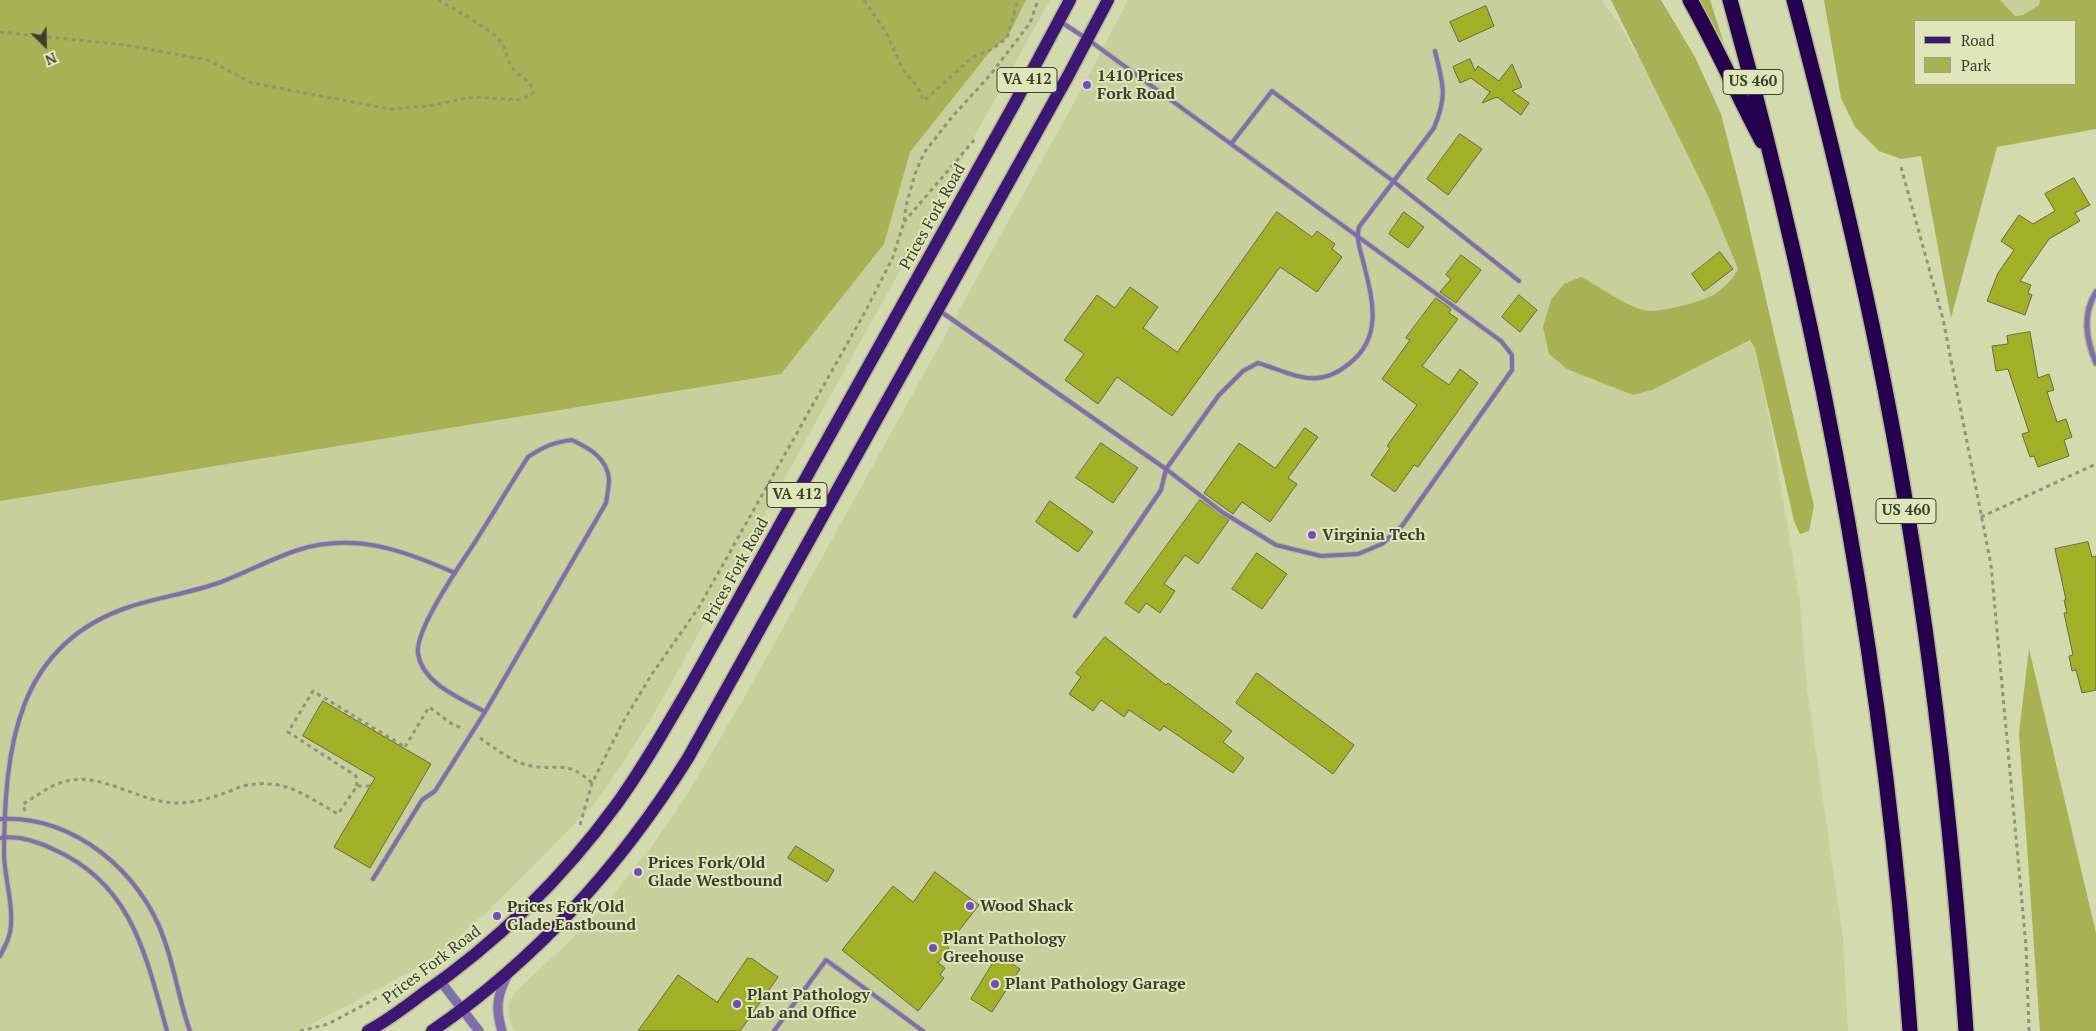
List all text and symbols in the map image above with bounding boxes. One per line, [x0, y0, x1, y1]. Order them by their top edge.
north arrow [20, 20, 70, 70]
legend [1914, 20, 2076, 85]
text: Road [1961, 30, 1994, 50]
text: N [42, 48, 60, 70]
text: Park [1961, 55, 1991, 75]
place label: 1410 Prices Fork Road [1097, 66, 1183, 104]
road number: VA 412 [997, 68, 1057, 92]
road number: US 460 [1723, 70, 1783, 94]
marker: 1410 Prices Fork Road [1081, 79, 1093, 91]
street label: Prices Fork Road [896, 161, 970, 273]
road number: VA 412 [767, 482, 827, 508]
road number: US 460 [1876, 498, 1936, 524]
street label: Prices Fork Road [699, 515, 773, 627]
place label: Virginia Tech [1322, 525, 1426, 545]
marker: Virginia Tech [1306, 529, 1318, 541]
place label: Prices Fork/Old Glade Westbound [648, 853, 782, 891]
marker: Prices Fork/Old Glade Westbound [632, 866, 644, 878]
place label: Wood Shack [980, 896, 1073, 916]
place label: Prices Fork/Old Glade Eastbound [507, 897, 636, 935]
marker: Wood Shack [964, 900, 976, 912]
marker: Prices Fork/Old Glade Eastbound [491, 910, 503, 922]
street label: Prices Fork Road [379, 922, 485, 1008]
place label: Plant Pathology Greehouse [943, 929, 1066, 967]
marker: Plant Pathology Greehouse [927, 942, 939, 954]
place label: Plant Pathology Garage [1005, 974, 1186, 994]
marker: Plant Pathology Garage [989, 978, 1001, 990]
place label: Plant Pathology Lab and Office [747, 985, 870, 1023]
marker: Plant Pathology Lab and Office [731, 998, 743, 1010]

